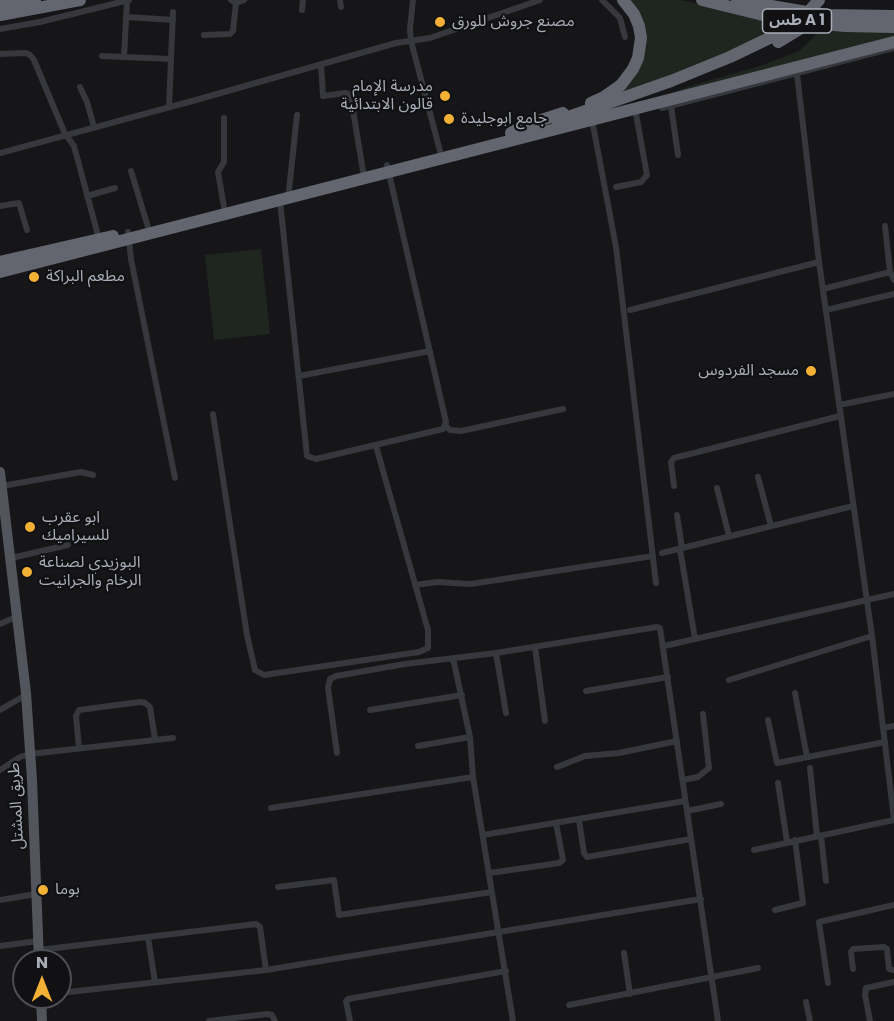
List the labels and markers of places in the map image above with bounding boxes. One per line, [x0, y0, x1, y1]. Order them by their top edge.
place label: مصنع جروش للورق [452, 12, 575, 32]
marker: مصنع جروش للورق [433, 15, 447, 29]
place label: مدرسة الإمام قالون الابتدائية [340, 77, 433, 115]
marker: مدرسة الإمام قالون الابتدائية [438, 89, 452, 103]
place label: جامع ابوجليدة [461, 109, 547, 129]
marker: جامع ابوجليدة [442, 112, 456, 126]
place label: مطعم البراكة [46, 267, 125, 287]
marker: مطعم البراكة [27, 270, 41, 284]
place label: مسجد الفردوس [698, 361, 799, 381]
marker: مسجد الفردوس [804, 364, 818, 378]
place label: ابو عقرب للسيراميك [42, 508, 109, 546]
marker: ابو عقرب للسيراميك [23, 520, 37, 534]
place label: البوزيدي لصناعة الرخام والجرانيت [39, 553, 142, 591]
marker: البوزيدي لصناعة الرخام والجرانيت [20, 565, 34, 579]
place label: بوما [55, 880, 80, 900]
marker: بوما [36, 883, 50, 897]

